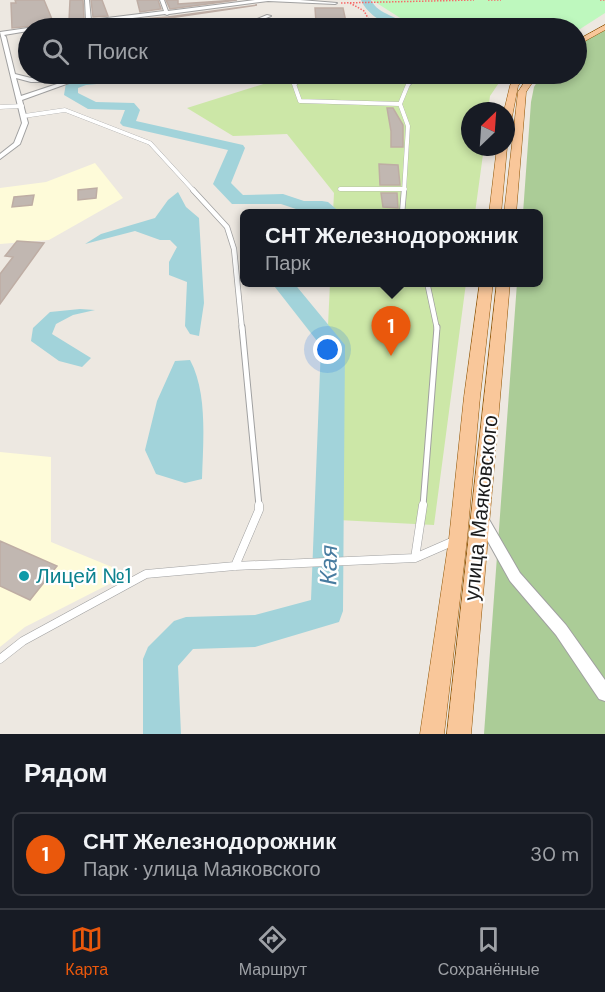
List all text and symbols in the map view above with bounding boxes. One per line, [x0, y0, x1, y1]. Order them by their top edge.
search box [18, 18, 587, 84]
icon: search [39, 35, 72, 68]
text: Поиск [87, 37, 148, 66]
north arrow [461, 102, 515, 156]
popup [240, 209, 543, 287]
text: СНТ Железнодорожник [265, 221, 518, 250]
text: Парк [265, 250, 310, 276]
pin: 1 [372, 306, 410, 356]
your location [313, 335, 342, 364]
street label: улица Маяковского [457, 414, 505, 602]
water label: Кая [312, 544, 344, 585]
place label: Лицей №1 [36, 562, 131, 590]
marker: Лицей №1 [17, 569, 31, 583]
text: Рядом [24, 756, 107, 790]
text: СНТ Железнодорожник [83, 827, 336, 856]
text: 1 [42, 841, 49, 867]
text: 30 m [530, 841, 579, 867]
text: Парк · улица Маяковского [83, 856, 321, 882]
tab: Карта [65, 923, 108, 980]
tab: Маршрут [239, 923, 307, 980]
tab: Сохранённые [438, 923, 540, 980]

